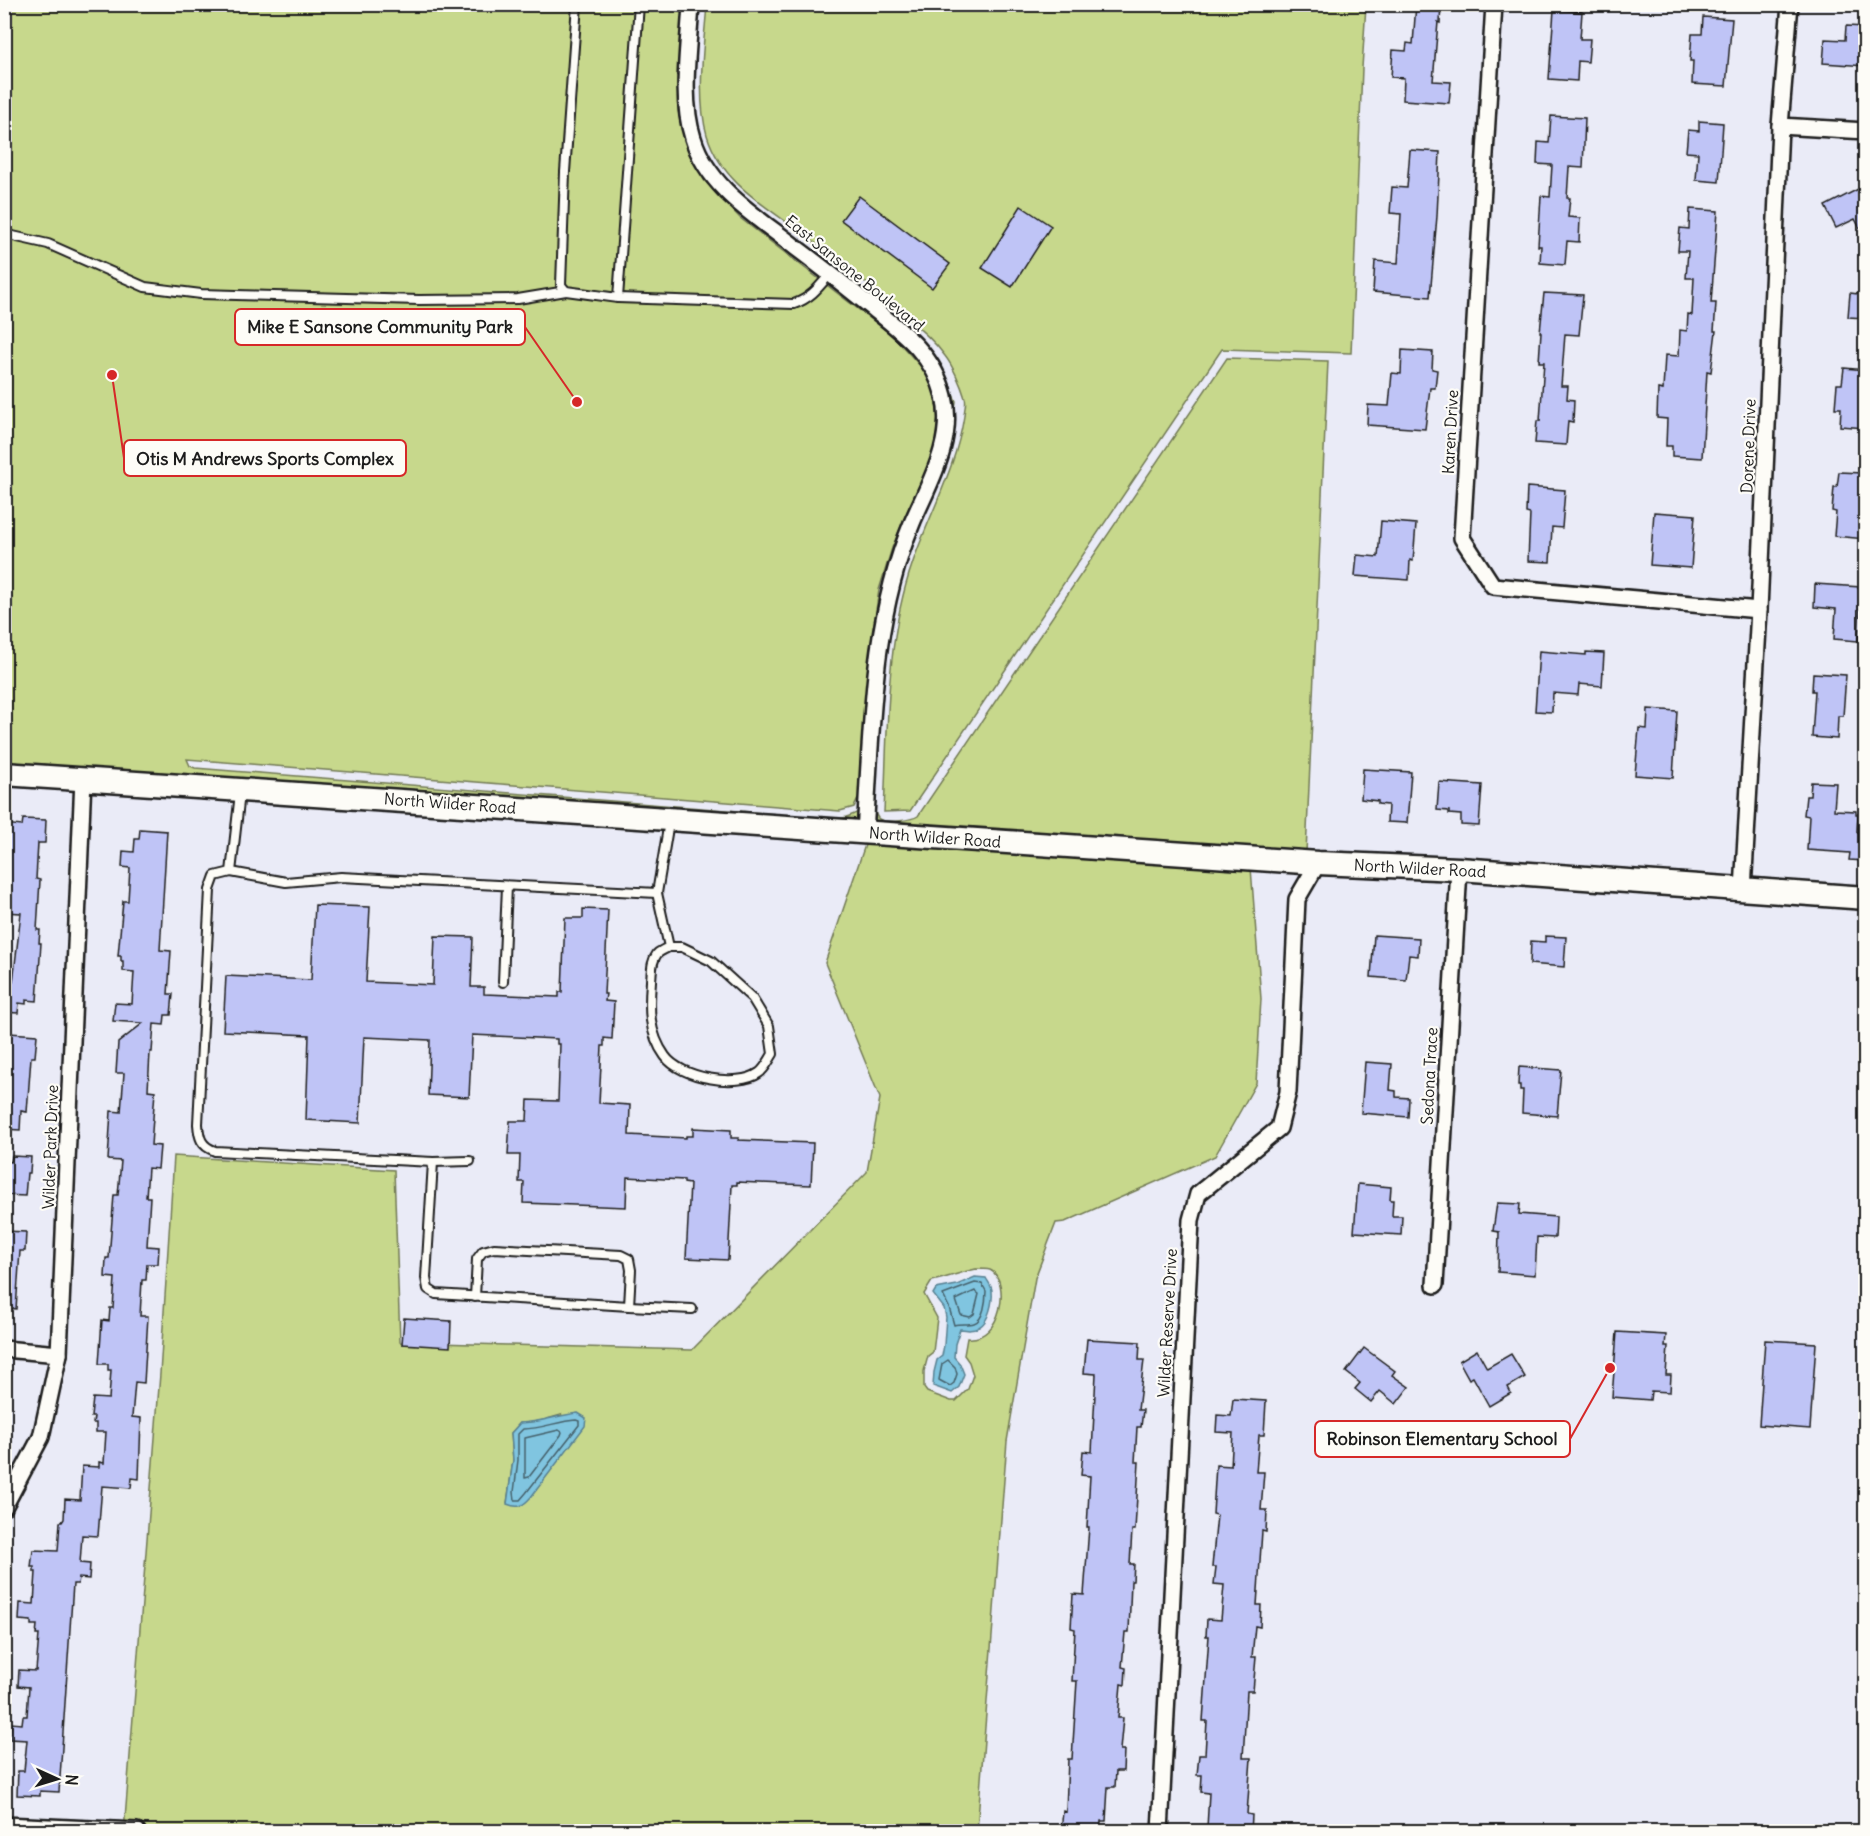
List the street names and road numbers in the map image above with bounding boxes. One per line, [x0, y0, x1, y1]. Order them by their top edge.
street label: East Sansone Boulevard [781, 211, 929, 335]
street label: Karen Drive [1438, 389, 1462, 475]
street label: Dorene Drive [1736, 398, 1760, 494]
street label: North Wilder Road [383, 788, 517, 818]
street label: North Wilder Road [868, 822, 1002, 852]
street label: North Wilder Road [1353, 855, 1487, 881]
street label: Sedona Trace [1416, 1027, 1442, 1125]
street label: Wilder Park Drive [38, 1084, 62, 1210]
street label: Wilder Reserve Drive [1153, 1248, 1181, 1398]

